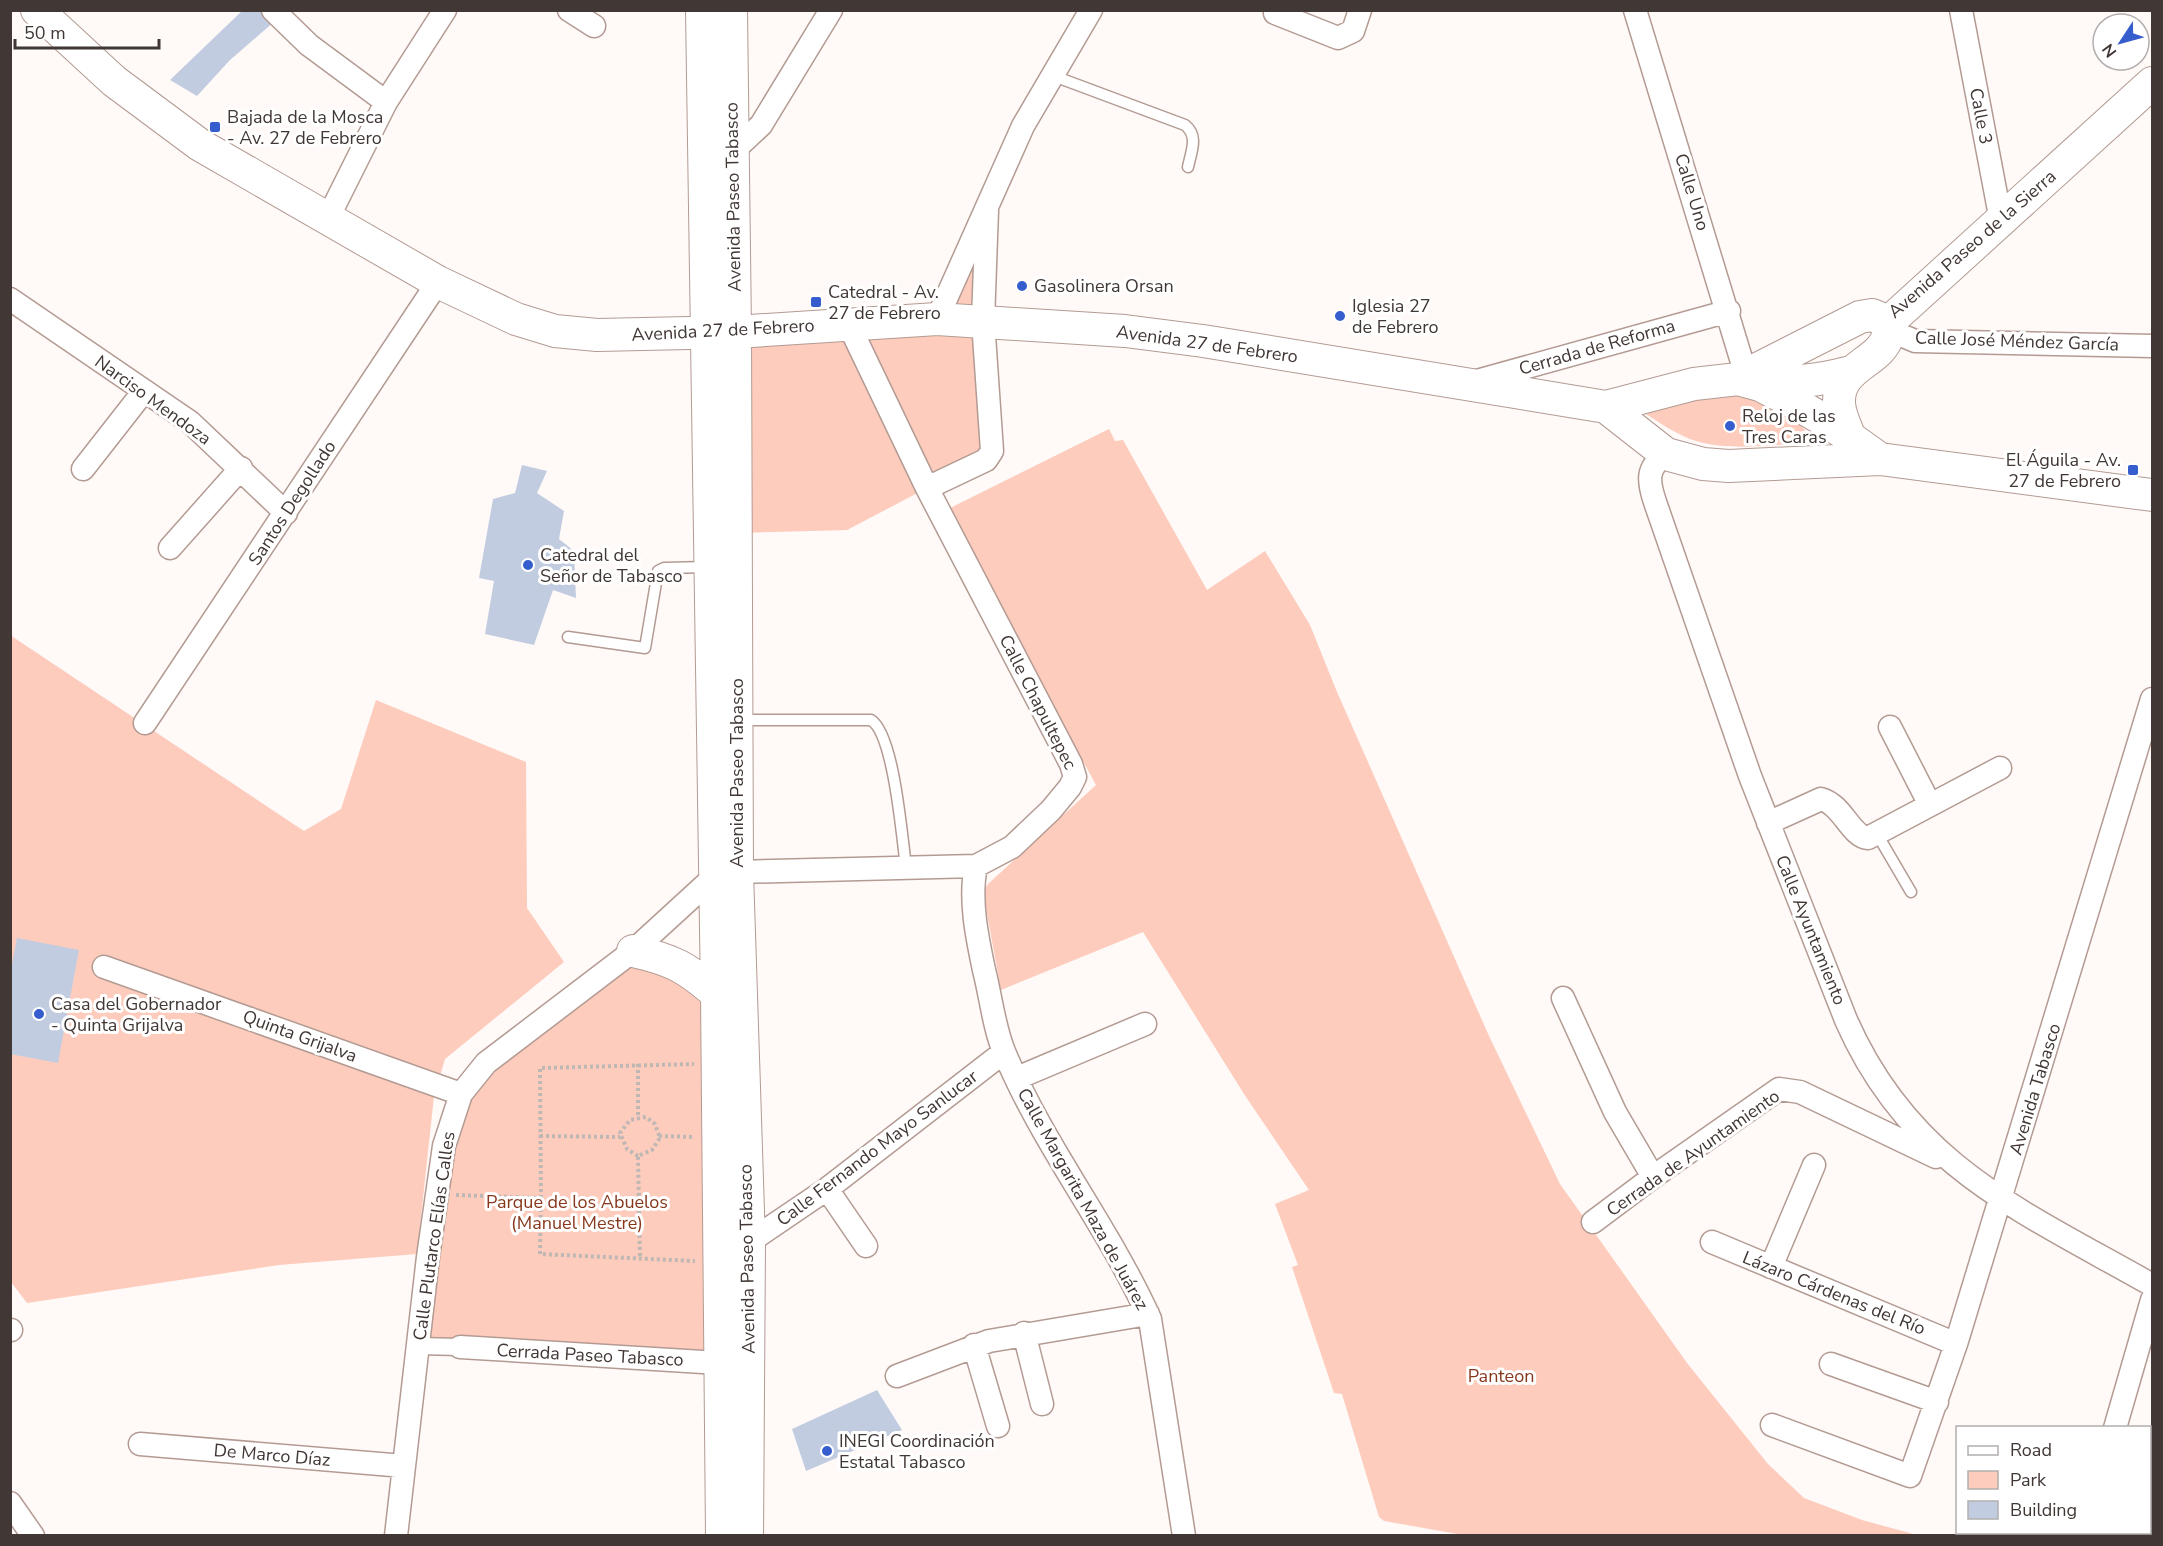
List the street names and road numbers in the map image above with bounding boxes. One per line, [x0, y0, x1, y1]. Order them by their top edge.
street label: Calle 3 [1964, 86, 1998, 146]
street label: Avenida Paseo Tabasco [719, 102, 747, 292]
street label: Calle Uno [1669, 150, 1715, 234]
street label: Avenida Paseo de la Sierra [1883, 164, 2061, 324]
street label: Avenida 27 de Febrero [631, 313, 815, 347]
street label: Cerrada de Reforma [1516, 313, 1678, 381]
street label: Avenida 27 de Febrero [1115, 319, 1299, 369]
street label: Calle José Méndez García [1915, 325, 2119, 357]
street label: Narciso Mendoza [90, 350, 216, 450]
street label: Santos Degollado [243, 436, 341, 570]
street label: Calle Chapultepec [994, 631, 1082, 773]
street label: Avenida Paseo Tabasco [725, 678, 749, 868]
street label: Calle Ayuntamiento [1770, 851, 1852, 1009]
street label: Quinta Grijalva [240, 1004, 360, 1068]
street label: Avenida Tabasco [2004, 1020, 2066, 1158]
street label: Calle Fernando Mayo Sanlucar [772, 1064, 983, 1232]
street label: Calle Margarita Maza de Juárez [1012, 1084, 1154, 1314]
street label: Cerrada de Ayuntamiento [1602, 1084, 1784, 1222]
street label: Calle Plutarco Elías Calles [407, 1130, 461, 1342]
street label: Avenida Paseo Tabasco [733, 1164, 761, 1354]
street label: Lázaro Cárdenas del Río [1739, 1245, 1929, 1341]
street label: Cerrada Paseo Tabasco [496, 1338, 684, 1372]
street label: De Marco Díaz [213, 1438, 331, 1472]

